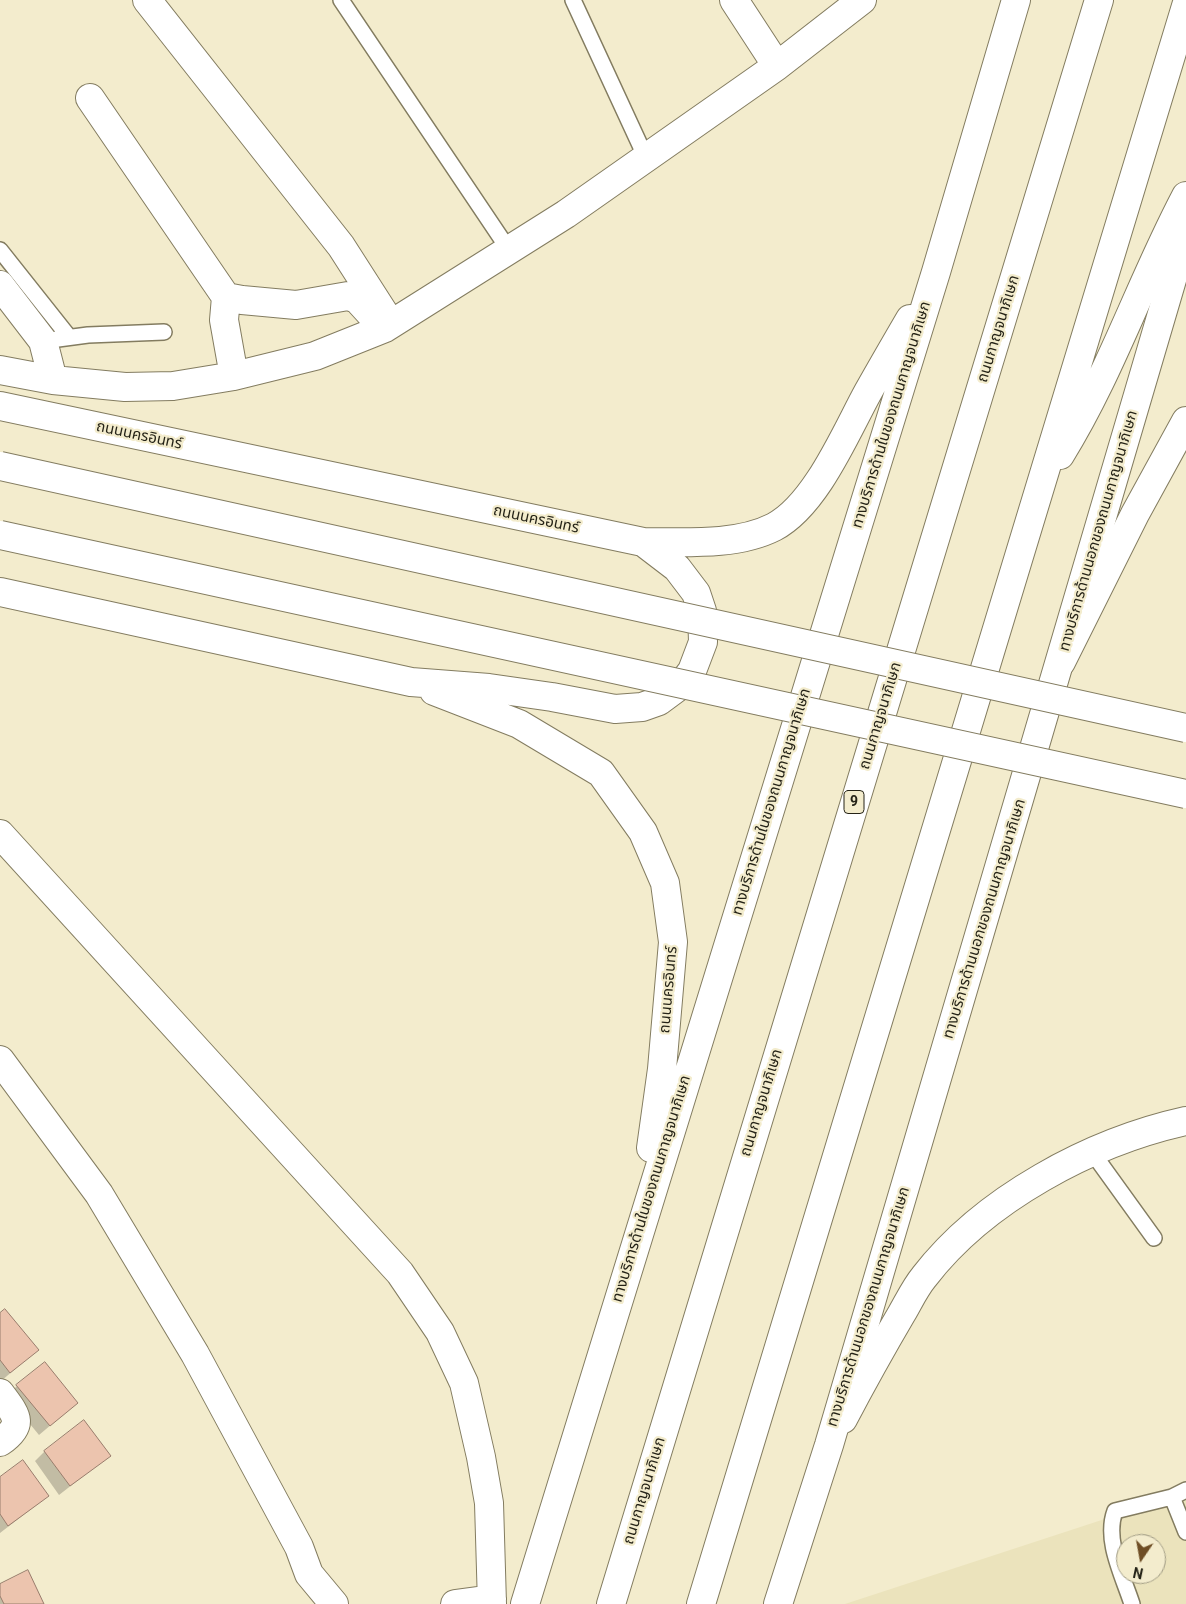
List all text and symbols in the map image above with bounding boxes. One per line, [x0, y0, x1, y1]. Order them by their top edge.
street label: ถนนกาญจนาภิเษก [974, 273, 1024, 385]
street label: ทางบริการด้านในของถนนกาญจนาภิเษก [849, 299, 935, 531]
street label: ทางบริการด้านนอกของถนนกาญจนาภิเษก [1056, 409, 1142, 653]
street label: ถนนนครอินทร์ [94, 418, 184, 454]
street label: ถนนนครอินทร์ [491, 502, 581, 538]
street label: ถนนกาญจนาภิเษก [856, 660, 906, 772]
street label: ทางบริการด้านในของถนนกาญจนาภิเษก [729, 686, 815, 918]
road number: 9 [844, 790, 864, 814]
street label: ทางบริการด้านนอกของถนนกาญจนาภิเษก [940, 797, 1030, 1041]
street label: ถนนนครอินทร์ [656, 946, 682, 1034]
street label: ถนนกาญจนาภิเษก [737, 1047, 787, 1159]
street label: ทางบริการด้านในของถนนกาญจนาภิเษก [609, 1073, 695, 1305]
street label: ทางบริการด้านนอกของถนนกาญจนาภิเษก [824, 1185, 914, 1429]
street label: ถนนกาญจนาภิเษก [620, 1435, 670, 1547]
north arrow [1116, 1534, 1166, 1584]
text: N [1132, 1564, 1145, 1582]

